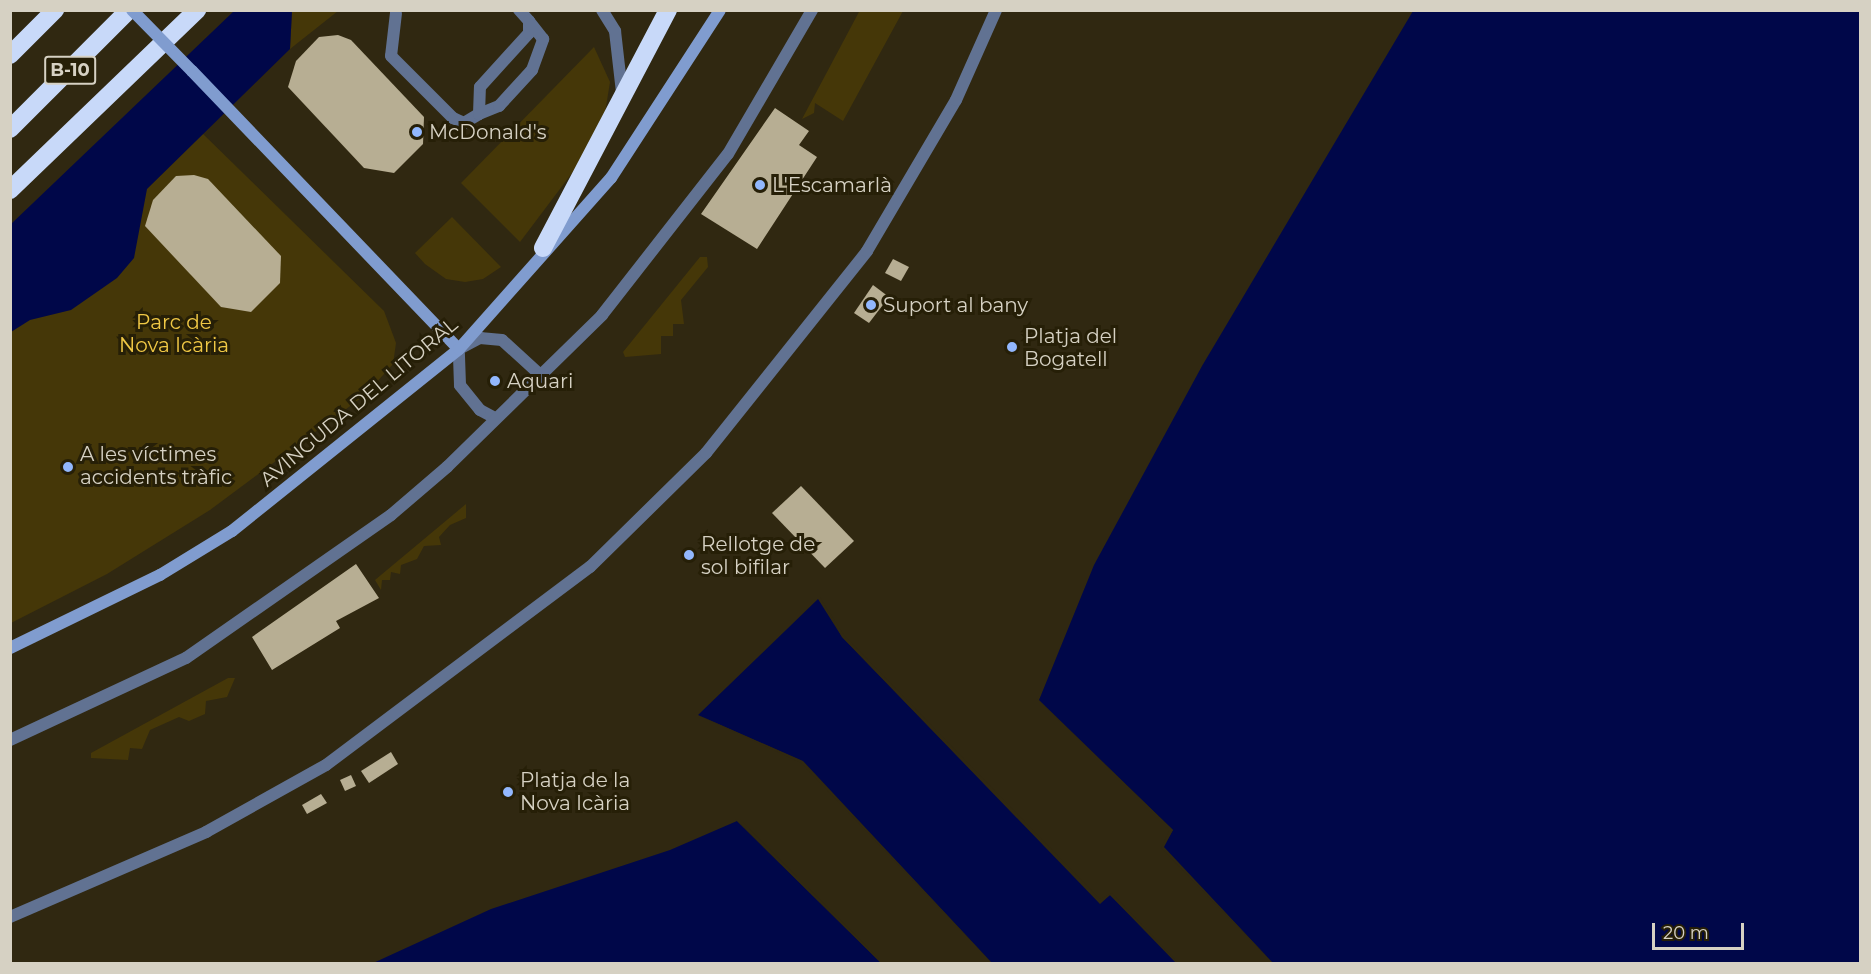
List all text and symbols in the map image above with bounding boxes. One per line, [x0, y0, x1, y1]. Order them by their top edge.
road number: B-10 [43, 55, 97, 85]
place label: McDonald's [429, 120, 546, 144]
marker: McDonald's [410, 125, 424, 139]
place label: L'Escamarlà [772, 173, 892, 197]
marker: L'Escamarlà [753, 178, 767, 192]
place label: Suport al bany [883, 293, 1028, 317]
marker: Suport al bany [864, 298, 878, 312]
park label: Parc de Nova Icària [119, 311, 229, 358]
street label: AVINGUDA DEL LITORAL [255, 312, 463, 492]
place label: Platja del Bogatell [1024, 324, 1117, 371]
marker: Platja del Bogatell [1005, 340, 1019, 354]
place label: Aquari [507, 369, 573, 393]
marker: Aquari [488, 374, 502, 388]
place label: A les víctimes accidents tràfic [80, 443, 232, 490]
marker: A les víctimes accidents tràfic [61, 460, 75, 474]
place label: Rellotge de sol bifilar [701, 532, 815, 579]
marker: Rellotge de sol bifilar [682, 548, 696, 562]
place label: Platja de la Nova Icària [520, 768, 630, 815]
marker: Platja de la Nova Icària [501, 785, 515, 799]
scale bar [1655, 911, 1746, 949]
text: 20 m [1663, 922, 1709, 944]

